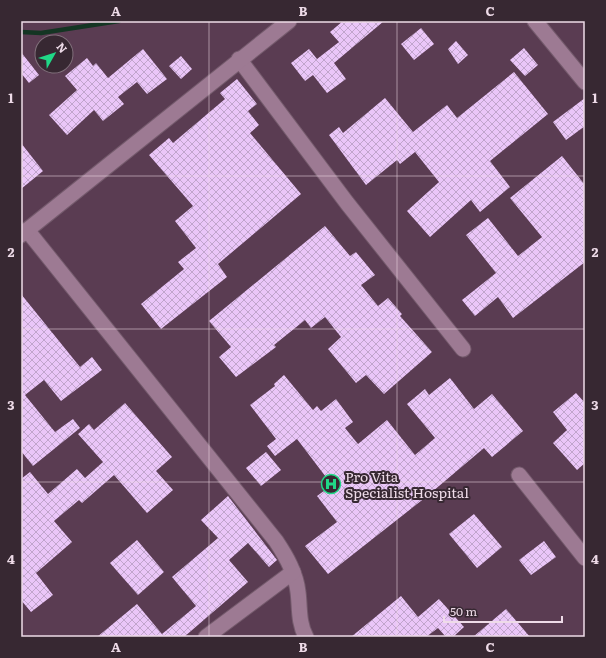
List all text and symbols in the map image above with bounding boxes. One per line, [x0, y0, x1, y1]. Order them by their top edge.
text: A [111, 1, 121, 20]
text: B [299, 1, 308, 20]
text: C [485, 1, 495, 20]
north arrow [34, 34, 74, 74]
text: N [53, 38, 72, 56]
text: 1 [8, 88, 14, 107]
text: 1 [592, 88, 598, 107]
text: 2 [8, 242, 15, 261]
text: 2 [592, 242, 599, 261]
text: 3 [7, 395, 15, 414]
text: 3 [591, 395, 599, 414]
place label: Pro Vita Specialist Hospital [345, 466, 469, 502]
hospital icon: Pro Vita Specialist Hospital [320, 473, 342, 495]
text: 4 [7, 549, 15, 568]
text: 4 [591, 549, 599, 568]
scale bar [444, 598, 562, 624]
text: 50 m [450, 602, 477, 620]
text: A [111, 637, 121, 656]
text: B [299, 637, 308, 656]
text: C [485, 637, 495, 656]

